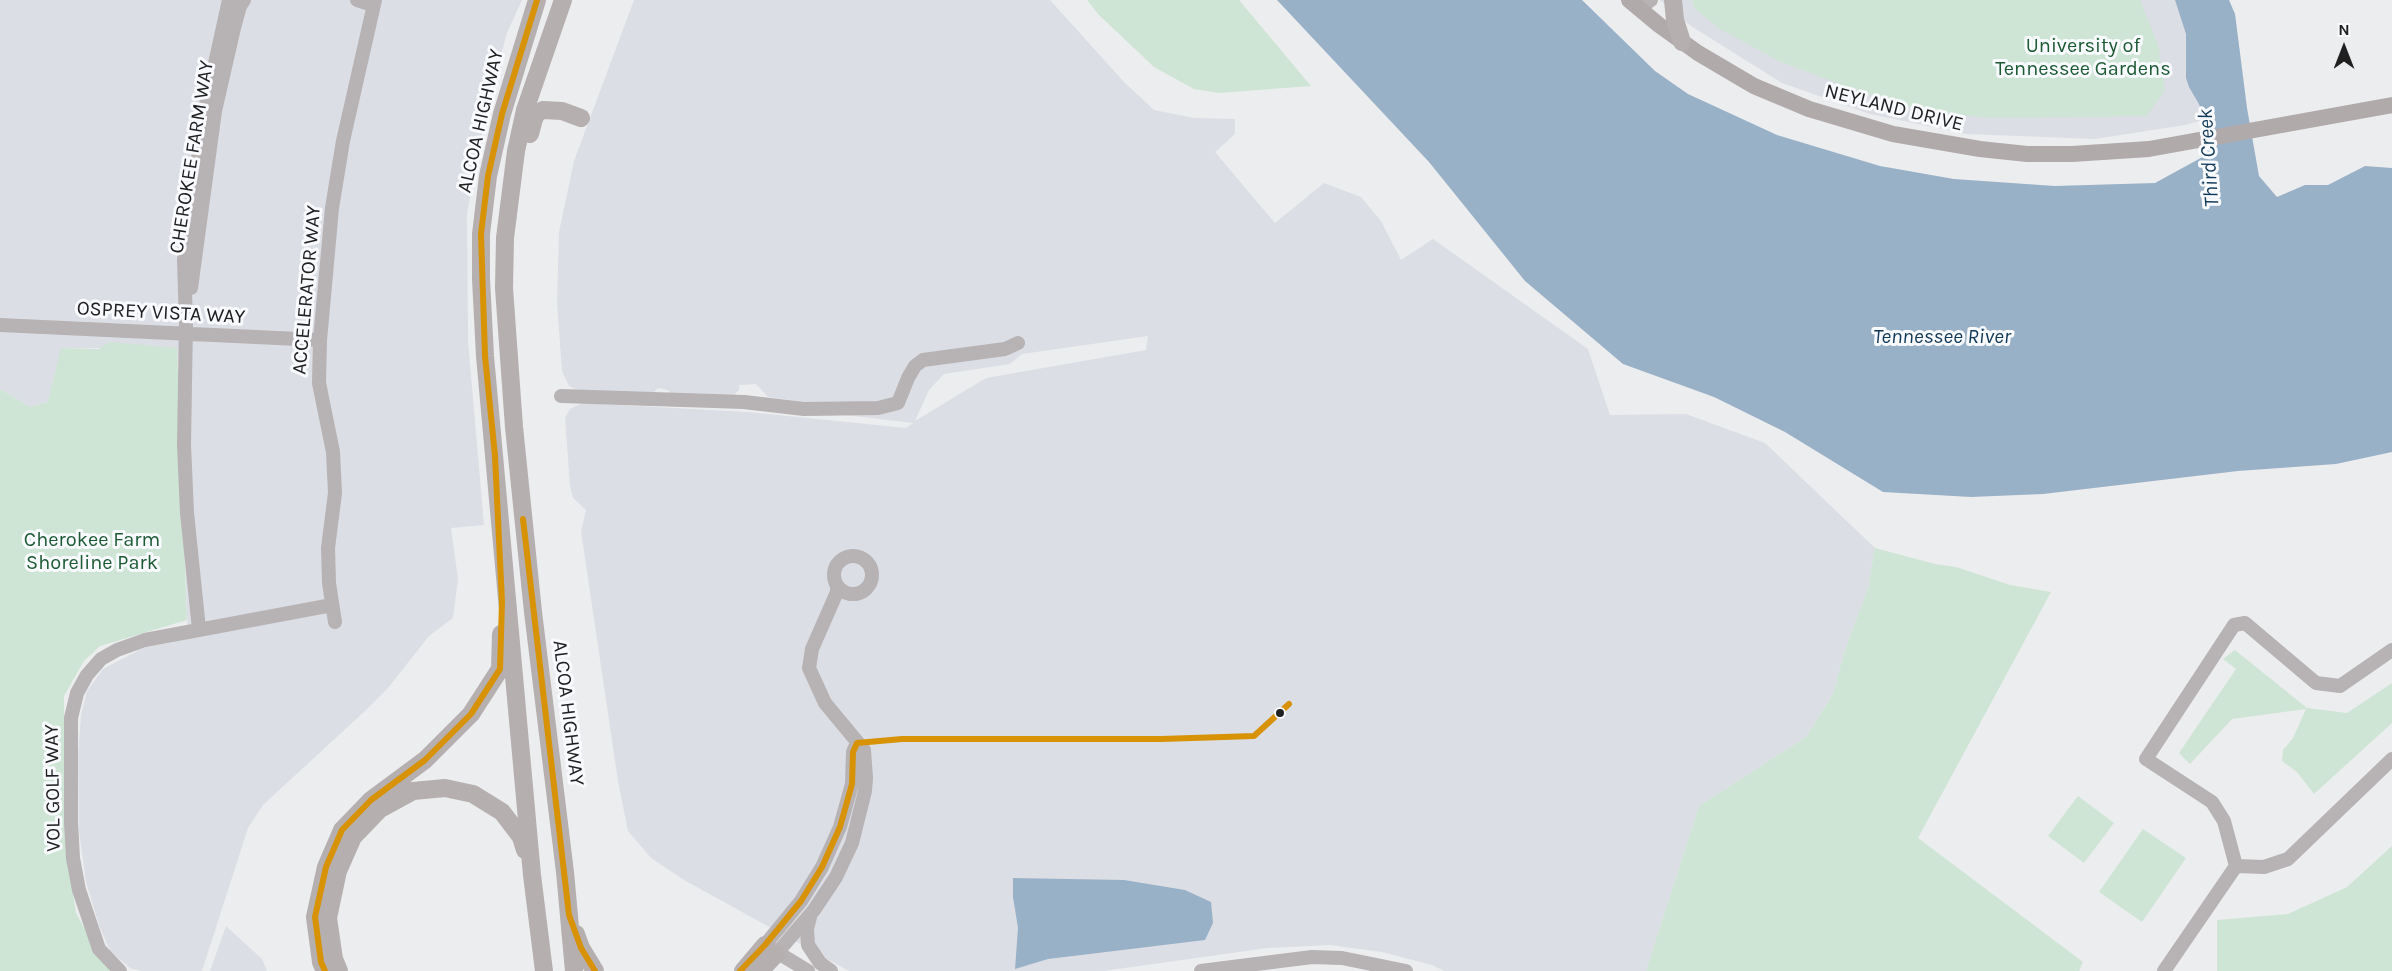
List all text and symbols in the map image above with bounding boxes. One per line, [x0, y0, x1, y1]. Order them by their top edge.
north arrow [2314, 18, 2374, 78]
text: N [2338, 20, 2350, 39]
park label: University of Tennessee Gardens [1995, 34, 2171, 81]
street label: ALCOA HIGHWAY [453, 47, 509, 195]
street label: CHEROKEE FARM WAY [165, 59, 219, 255]
street label: NEYLAND DRIVE [1822, 79, 1966, 137]
water label: Third Creek [2193, 108, 2225, 208]
street label: ACCELERATOR WAY [288, 204, 326, 376]
street label: OSPREY VISTA WAY [76, 297, 246, 329]
water label: Tennessee River [1873, 324, 2011, 350]
park label: Cherokee Farm Shoreline Park [24, 528, 160, 575]
street label: ALCOA HIGHWAY [547, 639, 589, 787]
unlabelled marker [1274, 707, 1286, 719]
street label: VOL GOLF WAY [40, 724, 66, 852]

